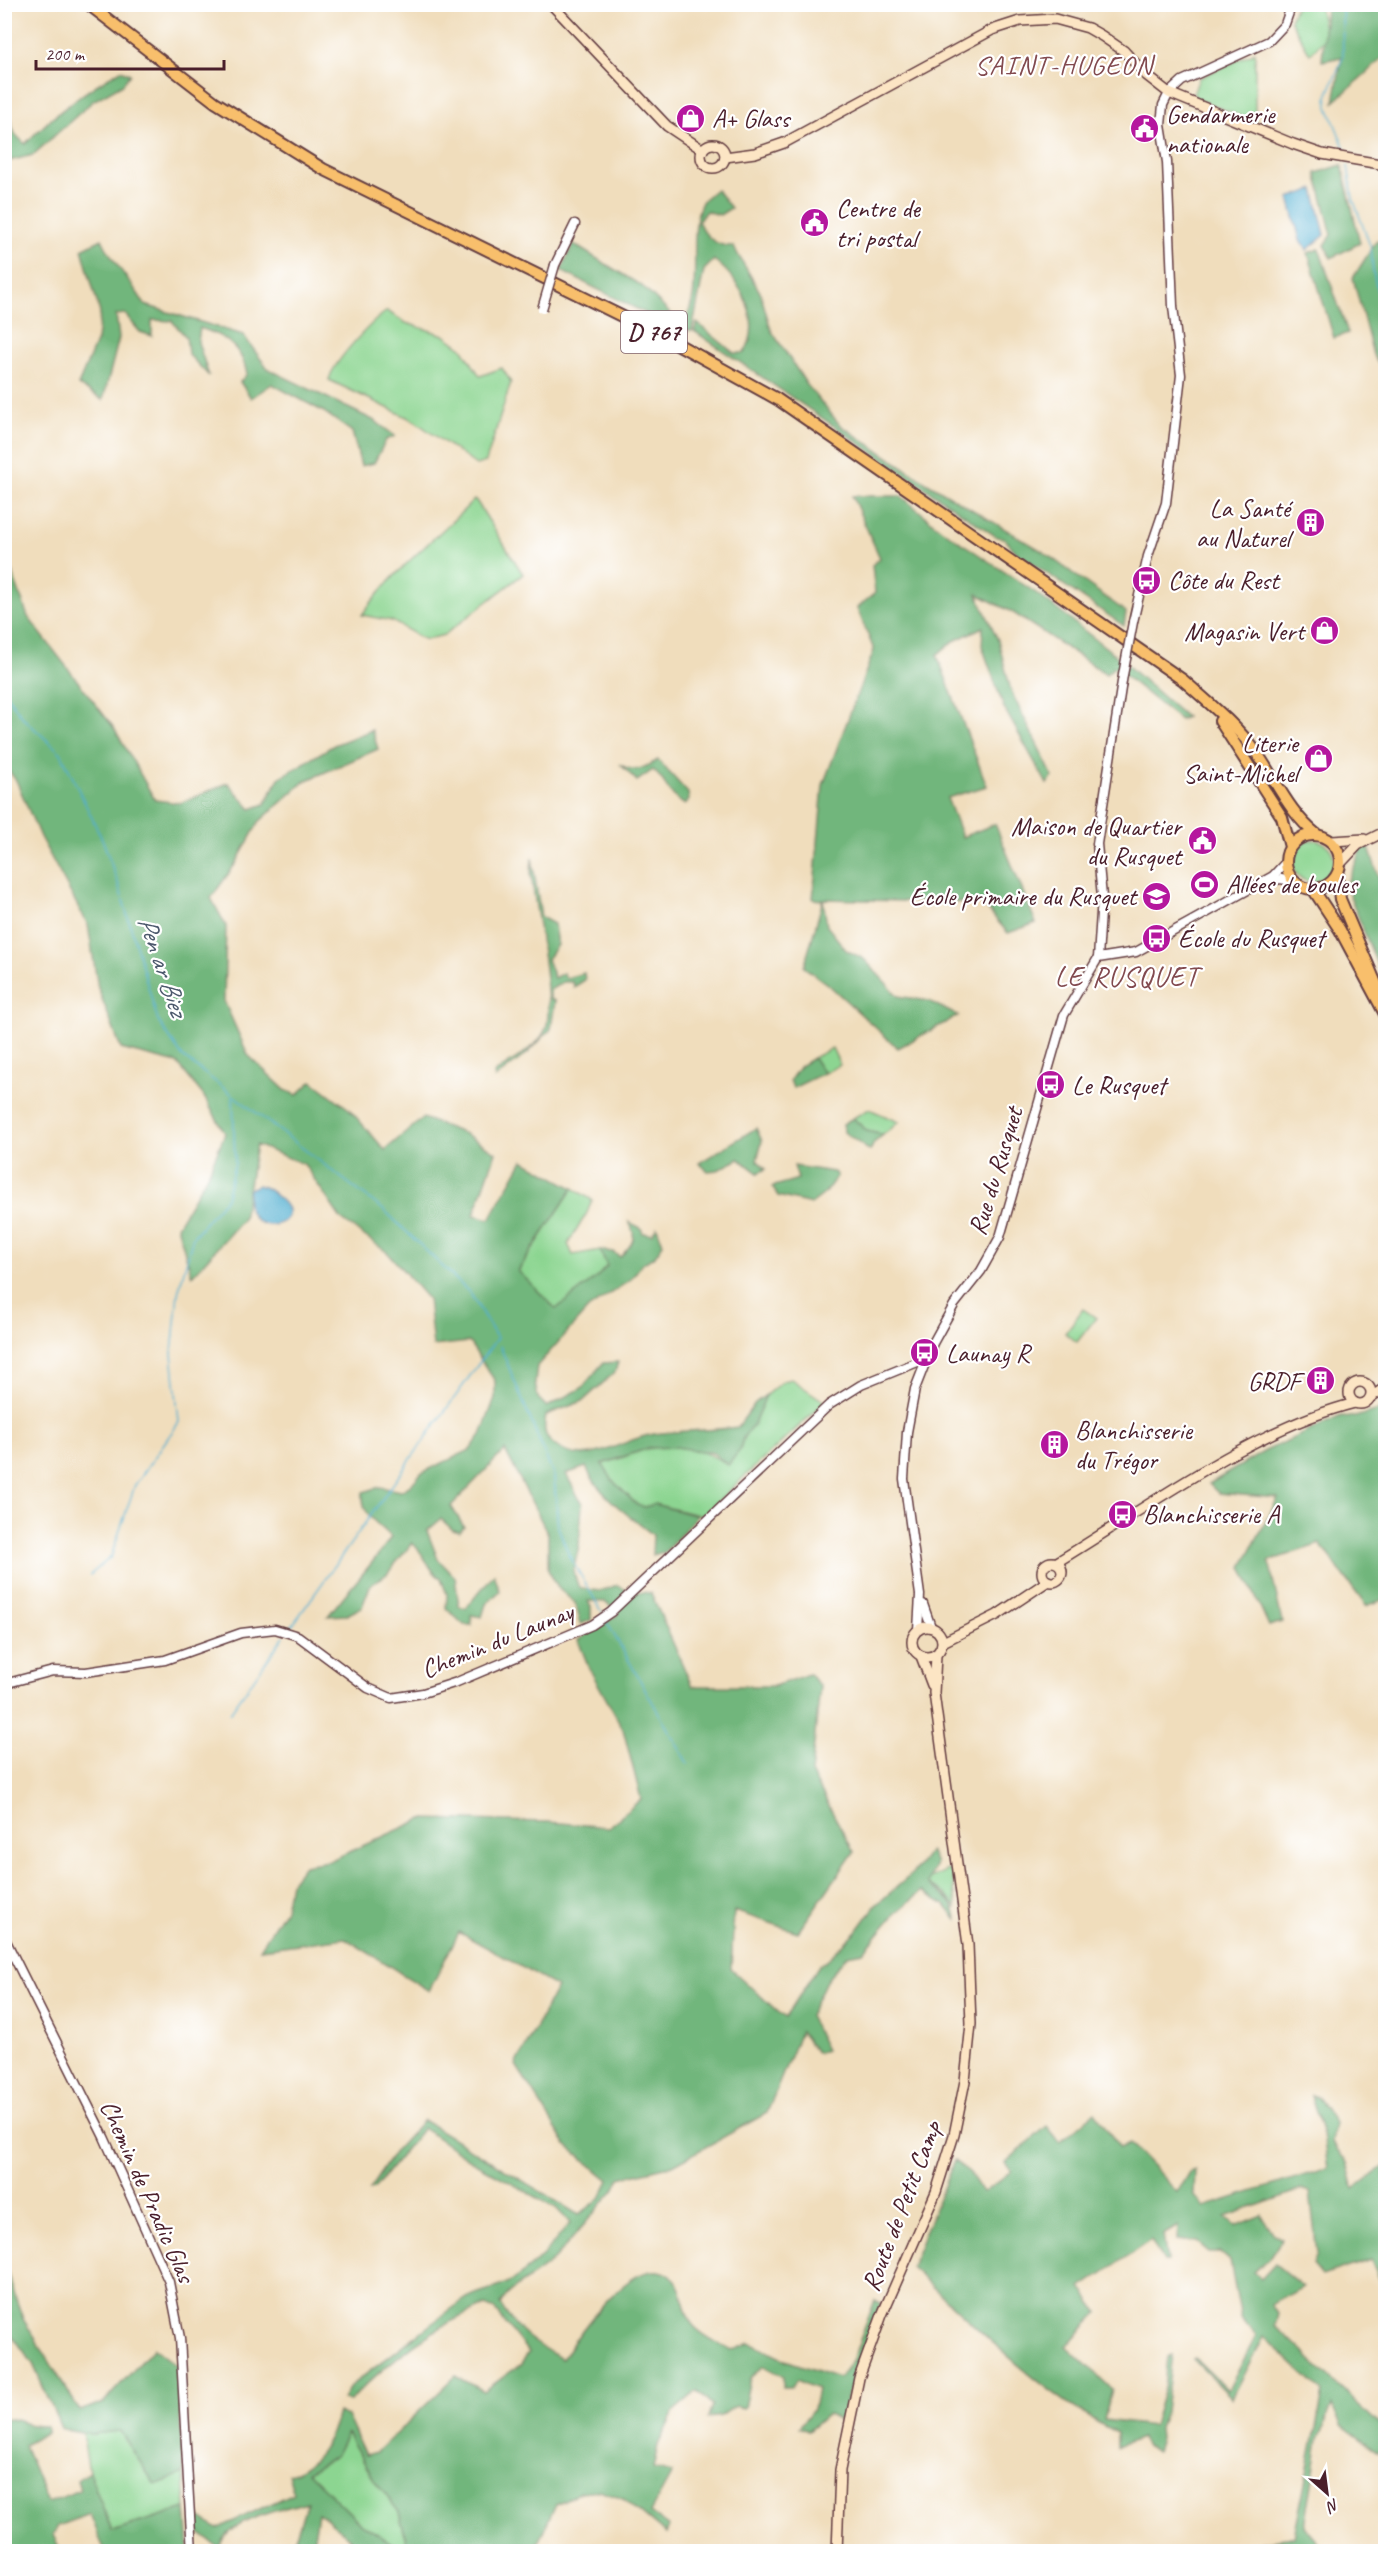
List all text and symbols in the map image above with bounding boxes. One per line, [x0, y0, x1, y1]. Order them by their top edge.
scale bar [36, 33, 224, 71]
text: 200 m [45, 43, 86, 65]
district label: SAINT-HUGEON [975, 48, 1156, 82]
place label: Gendarmerie nationale [1166, 98, 1276, 161]
shop icon: A+ Glass [675, 102, 707, 134]
place label: A+ Glass [712, 102, 791, 135]
public building icon: Gendarmerie nationale [1129, 113, 1161, 145]
place label: Centre de tri postal [836, 192, 921, 255]
public building icon: Centre de tri postal [799, 207, 831, 239]
road number: D 767 [621, 311, 687, 353]
place label: La Santé au Naturel [1196, 492, 1295, 555]
building icon: La Santé au Naturel [1295, 507, 1327, 539]
bus stop icon: Côte du Rest [1131, 564, 1163, 596]
place label: Côte du Rest [1168, 564, 1281, 597]
place label: Magasin Vert [1184, 615, 1306, 648]
shop icon: Magasin Vert [1309, 615, 1341, 647]
place label: Literie Saint-Michel [1183, 727, 1303, 790]
shop icon: Literie Saint-Michel [1303, 742, 1335, 774]
place label: Maison de Quartier du Rusquet [1011, 810, 1184, 873]
public building icon: Maison de Quartier du Rusquet [1186, 825, 1218, 857]
sports icon: Allées de boules [1189, 868, 1221, 900]
place label: Allées de boules [1226, 868, 1359, 901]
place label: École primaire du Rusquet [910, 880, 1138, 913]
school or university icon: École primaire du Rusquet [1141, 880, 1173, 912]
water label: Pen ar Biez [130, 912, 197, 1024]
bus stop icon: École du Rusquet [1141, 922, 1173, 954]
place label: École du Rusquet [1178, 922, 1327, 955]
district label: LE RUSQUET [1055, 959, 1204, 994]
bus stop icon: Le Rusquet [1035, 1069, 1067, 1101]
place label: Le Rusquet [1072, 1069, 1169, 1102]
street label: Rue du Rusquet [960, 1101, 1031, 1239]
bus stop icon: Launay R [909, 1337, 941, 1369]
place label: Launay R [946, 1337, 1033, 1370]
place label: GRDF [1248, 1365, 1305, 1398]
building icon: GRDF [1305, 1365, 1337, 1397]
place label: Blanchisserie du Trégor [1075, 1414, 1193, 1477]
building icon: Blanchisserie du Trégor [1038, 1429, 1070, 1461]
bus stop icon: Blanchisserie A [1106, 1498, 1138, 1530]
place label: Blanchisserie A [1143, 1498, 1281, 1531]
street label: Chemin du Launay [416, 1594, 580, 1686]
street label: Chemin de Pradic Glas [93, 2095, 203, 2290]
street label: Route de Petit Camp [854, 2115, 950, 2296]
north arrow [1297, 2463, 1357, 2523]
text: N [1322, 2494, 1343, 2518]

